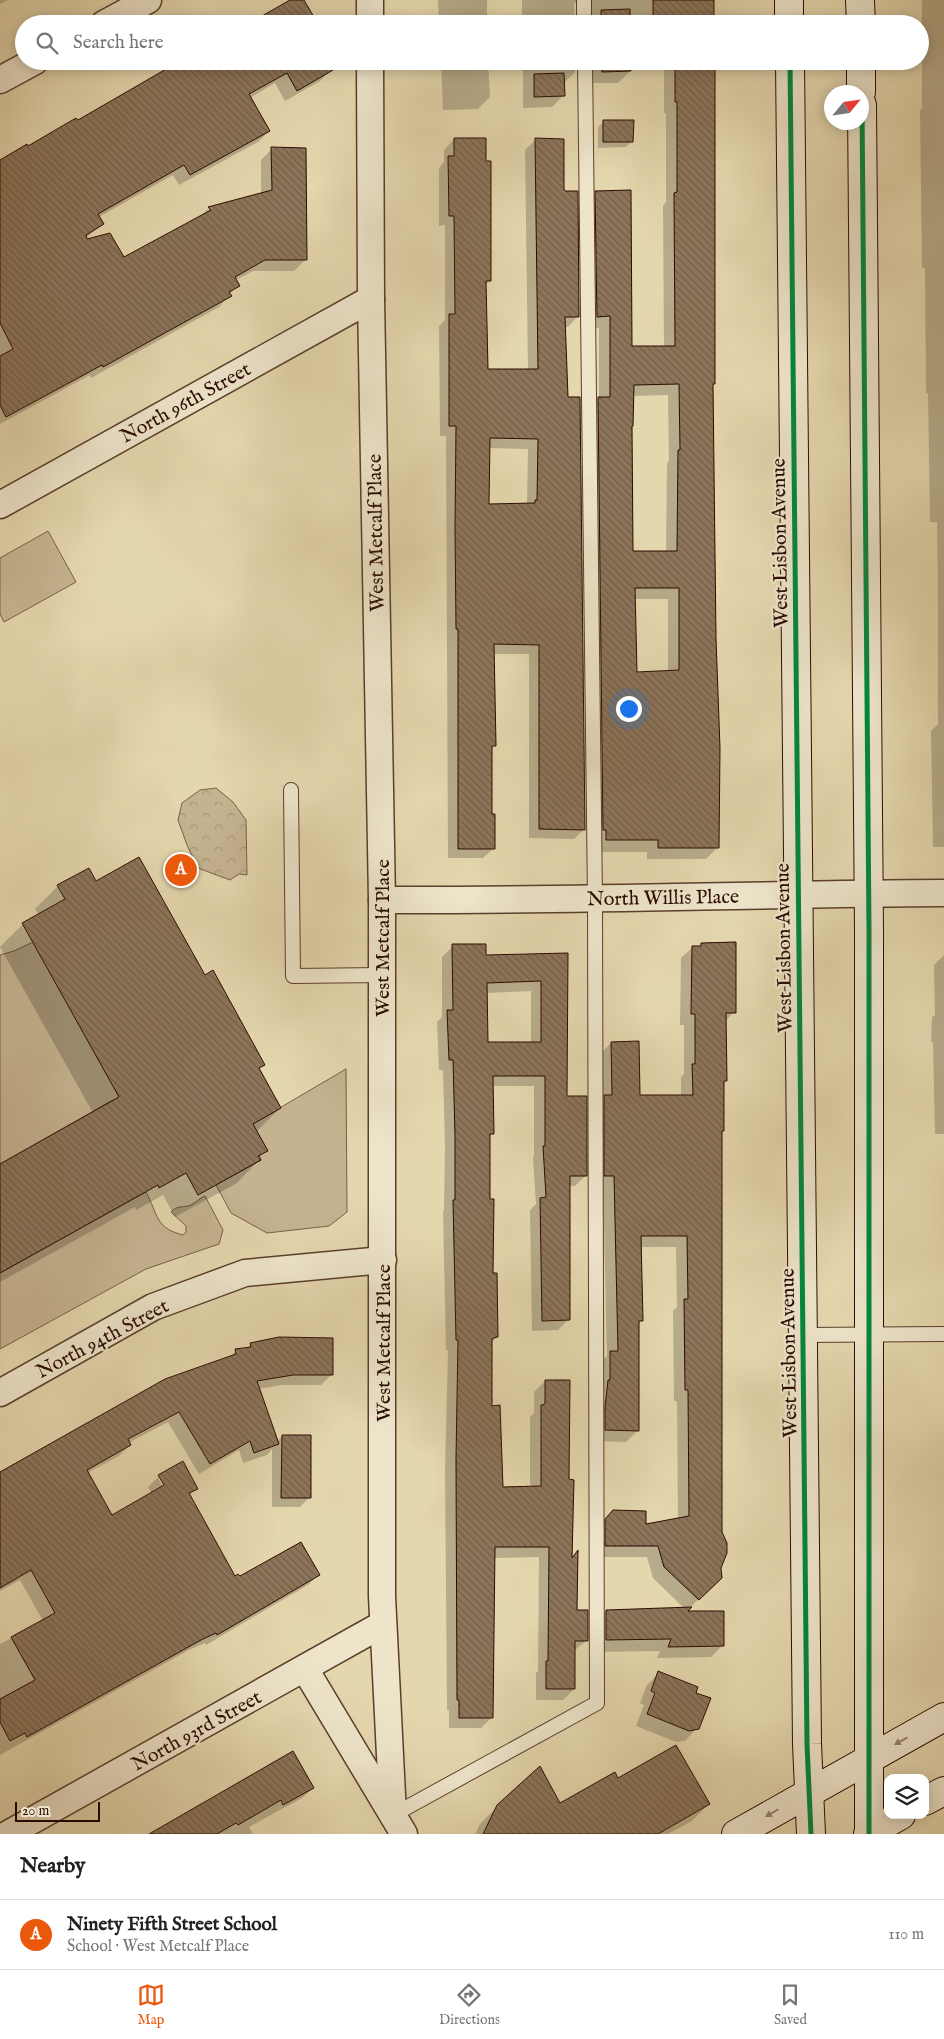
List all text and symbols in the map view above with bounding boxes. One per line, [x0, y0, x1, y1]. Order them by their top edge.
search box [15, 15, 929, 70]
icon: search [33, 29, 61, 57]
text: Search here [73, 31, 164, 55]
north arrow [824, 85, 869, 130]
street label: North 96th Street [116, 357, 255, 449]
street label: West Metcalf Place [363, 454, 390, 612]
street label: West Lisbon Avenue [767, 458, 794, 628]
your location [616, 696, 642, 722]
pin: A [165, 851, 197, 889]
street label: West Metcalf Place [371, 859, 396, 1017]
street label: West Lisbon Avenue [771, 863, 798, 1033]
street label: North Willis Place [587, 885, 739, 912]
street label: West Metcalf Place [372, 1264, 397, 1422]
street label: West Lisbon Avenue [776, 1268, 803, 1438]
street label: North 94th Street [32, 1294, 173, 1385]
street label: North 93rd Street [127, 1685, 266, 1777]
one-way arrow [895, 1736, 908, 1745]
map controls [884, 1774, 929, 1819]
button: layers [884, 1774, 929, 1819]
scale bar [15, 1799, 100, 1822]
text: 20 m [22, 1802, 49, 1820]
one-way arrow [765, 1809, 778, 1818]
text: Nearby [20, 1853, 85, 1880]
text: Ninety Fifth Street School [67, 1913, 277, 1937]
text: A [31, 1925, 41, 1945]
text: 110 m [888, 1925, 924, 1945]
text: School · West Metcalf Place [67, 1937, 249, 1957]
tab: Map [137, 1981, 165, 2029]
tab: Directions [439, 1981, 500, 2029]
tab: Saved [774, 1981, 807, 2029]

